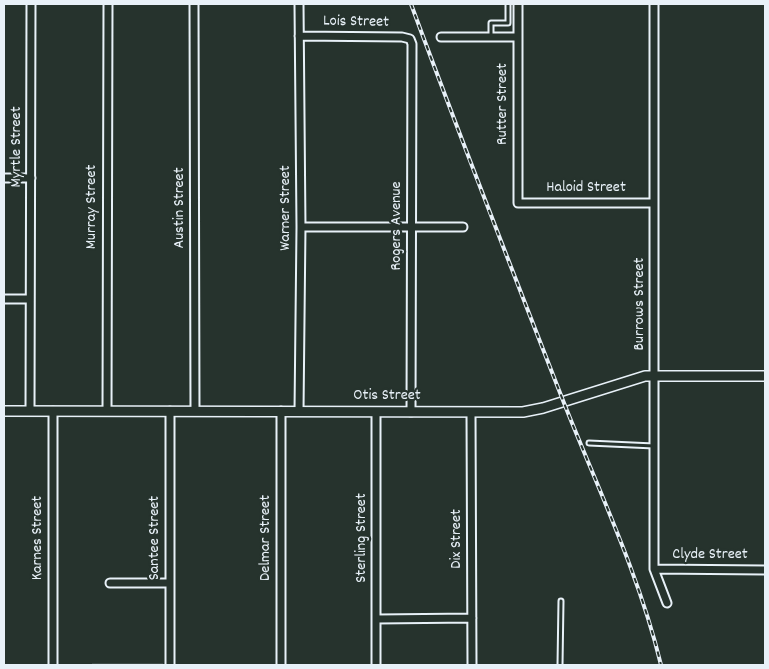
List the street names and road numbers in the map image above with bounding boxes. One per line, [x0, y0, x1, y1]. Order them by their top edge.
street label: Lois Street [323, 13, 389, 33]
street label: Rutter Street [494, 63, 514, 145]
street label: Myrtle Street [8, 106, 28, 188]
street label: Murray Street [83, 165, 103, 249]
street label: Warner Street [277, 165, 297, 251]
street label: Austin Street [171, 167, 191, 249]
street label: Haloid Street [546, 179, 626, 199]
street label: Rogers Avenue [388, 181, 408, 271]
street label: Burrows Street [631, 257, 651, 351]
street label: Otis Street [353, 387, 421, 407]
street label: Sterling Street [353, 493, 373, 583]
street label: Delmar Street [257, 495, 277, 581]
street label: Karnes Street [29, 496, 49, 580]
street label: Santee Street [146, 496, 166, 580]
street label: Dix Street [448, 509, 468, 569]
street label: Clyde Street [672, 546, 748, 566]

